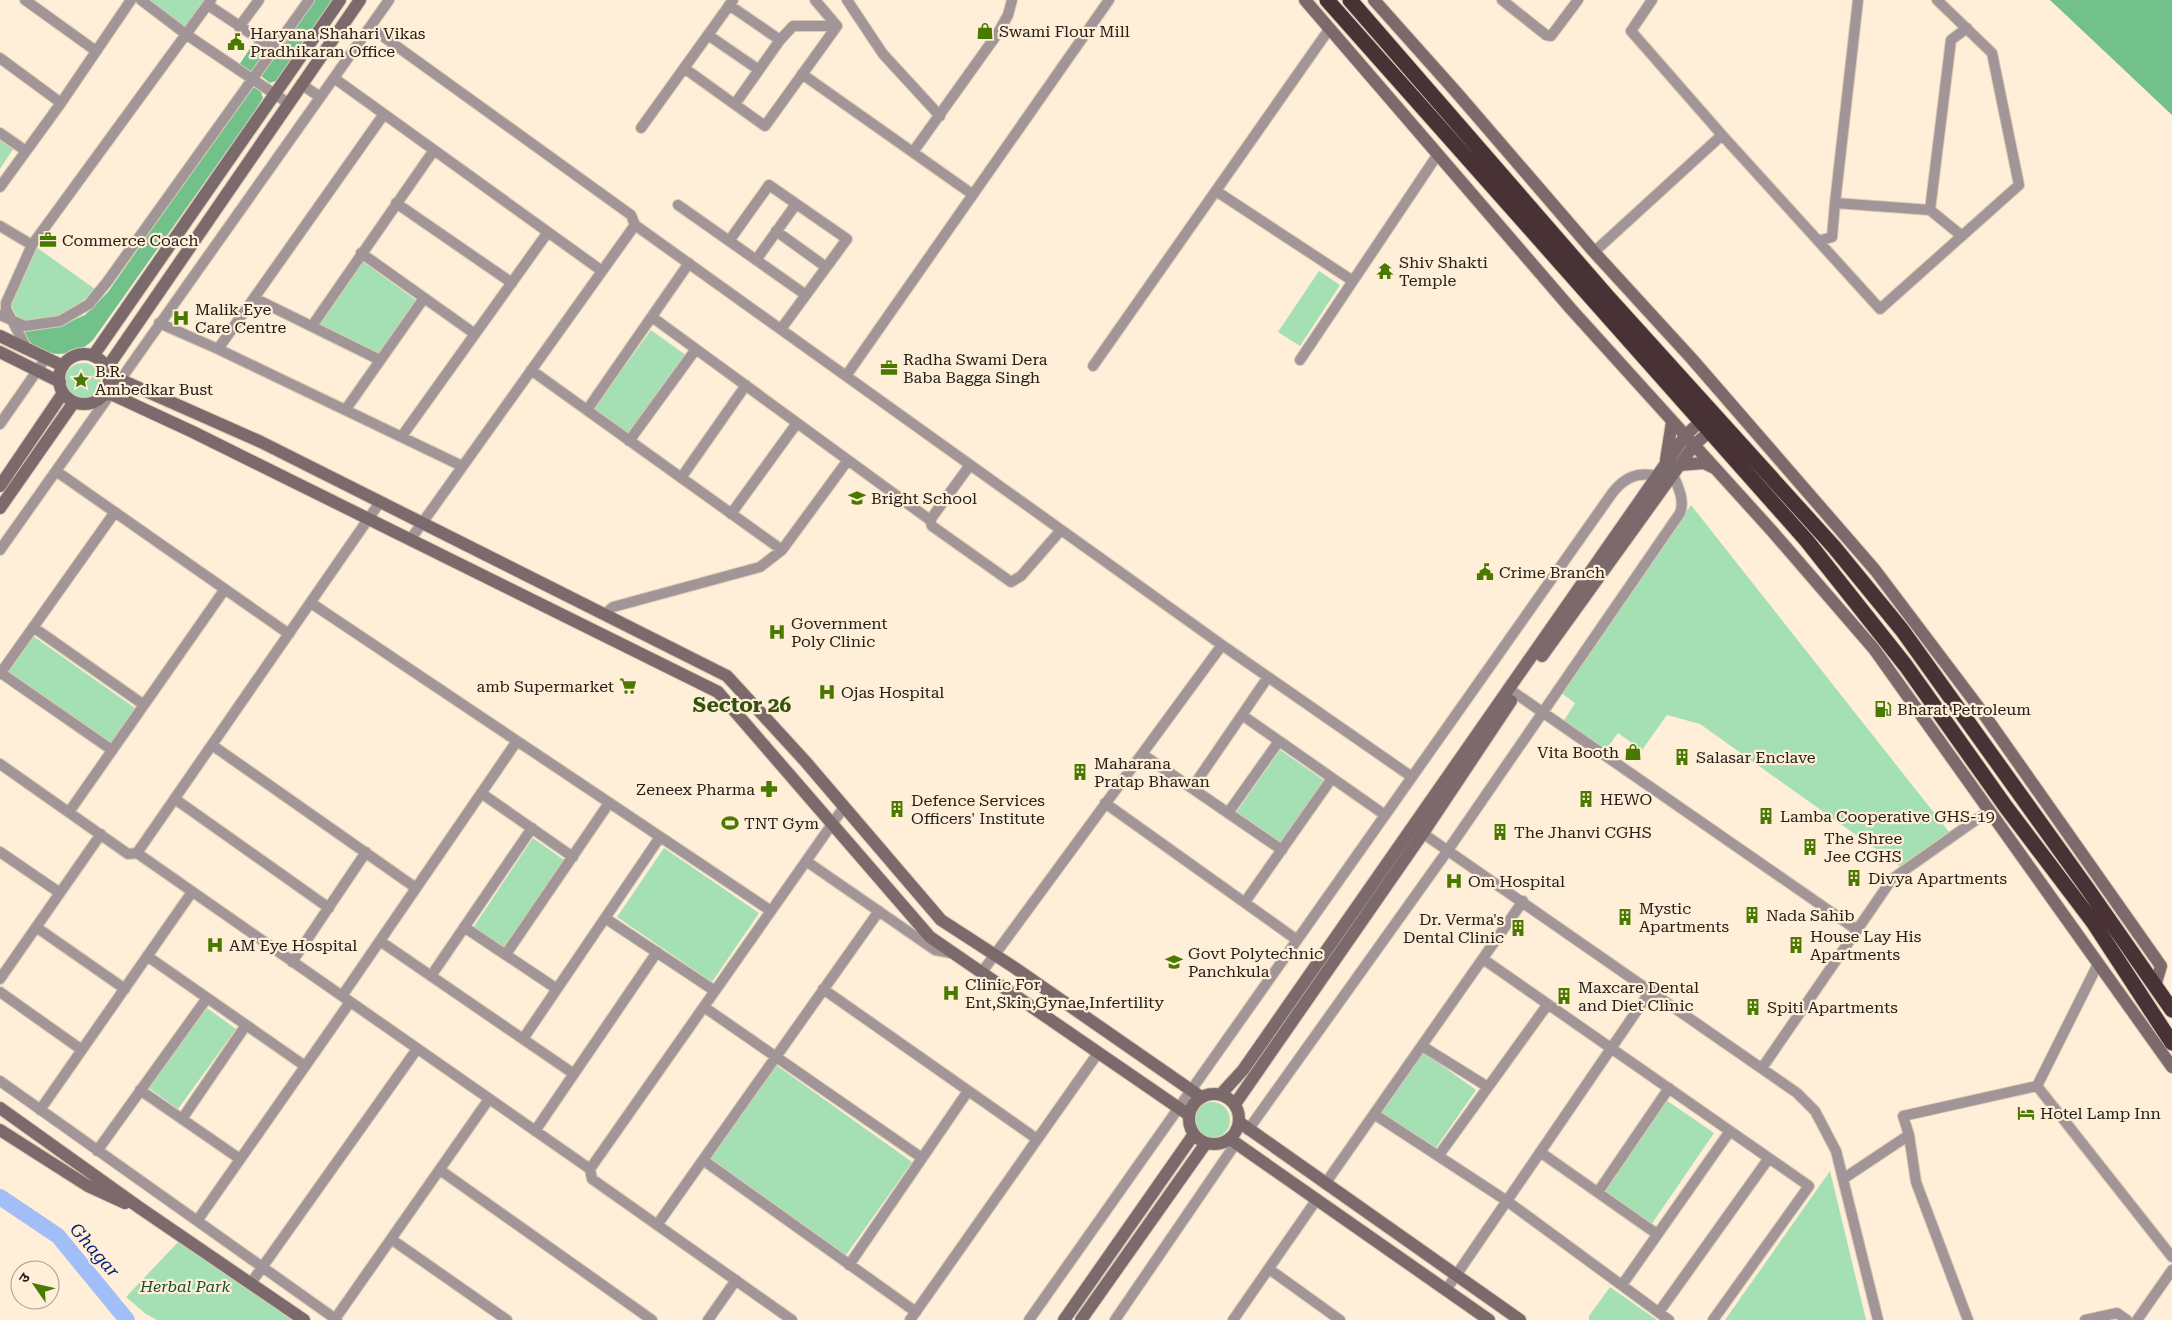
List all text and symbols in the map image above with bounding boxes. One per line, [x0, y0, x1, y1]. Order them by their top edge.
shop icon: Swami Flour Mill [975, 21, 995, 41]
place label: Swami Flour Mill [999, 22, 1130, 41]
place label: Haryana Shahari Vikas Pradhikaran Office [250, 24, 426, 61]
public building icon: Haryana Shahari Vikas Pradhikaran Office [226, 32, 246, 52]
office icon: Commerce Coach [38, 230, 58, 250]
place label: Commerce Coach [62, 231, 199, 250]
place label: Shiv Shakti Temple [1399, 253, 1488, 290]
temple icon: Shiv Shakti Temple [1375, 261, 1395, 281]
place label: Malik Eye Care Centre [195, 300, 286, 337]
hospital icon: Malik Eye Care Centre [171, 308, 191, 328]
place label: Radha Swami Dera Baba Bagga Singh [903, 350, 1048, 387]
office icon: Radha Swami Dera Baba Bagga Singh [879, 358, 899, 378]
place label: B.R. Ambedkar Bust [95, 362, 213, 399]
place icon: B.R. Ambedkar Bust [71, 370, 91, 390]
school or university icon: Bright School [847, 488, 867, 508]
place label: Bright School [871, 489, 977, 508]
public building icon: Crime Branch [1475, 562, 1495, 582]
place label: Crime Branch [1499, 563, 1605, 582]
place label: Government Poly Clinic [791, 614, 888, 651]
hospital icon: Government Poly Clinic [767, 622, 787, 642]
supermarket icon: amb Supermarket [618, 676, 638, 696]
place label: amb Supermarket [477, 677, 614, 696]
hospital icon: Ojas Hospital [817, 682, 837, 702]
place label: Ojas Hospital [841, 683, 944, 702]
district label: Sector 26 [693, 693, 791, 717]
fuel station icon: Bharat Petroleum [1873, 699, 1893, 719]
place label: Bharat Petroleum [1897, 700, 2031, 719]
shop icon: Vita Booth [1623, 742, 1643, 762]
place label: Vita Booth [1537, 743, 1619, 762]
building icon: Salasar Enclave [1672, 747, 1692, 767]
place label: Salasar Enclave [1696, 748, 1816, 767]
place label: Maharana Pratap Bhawan [1094, 754, 1210, 791]
building icon: Maharana Pratap Bhawan [1070, 762, 1090, 782]
pharmacy icon: Zeneex Pharma [759, 779, 779, 799]
place label: Zeneex Pharma [636, 780, 755, 799]
building icon: HEWO [1576, 789, 1596, 809]
place label: HEWO [1600, 790, 1652, 809]
place label: Defence Services Officers' Institute [911, 791, 1045, 828]
building icon: Defence Services Officers' Institute [887, 799, 907, 819]
building icon: Lamba Cooperative GHS-19 [1756, 806, 1776, 826]
place label: Lamba Cooperative GHS-19 [1780, 807, 1995, 826]
sports icon: TNT Gym [720, 813, 740, 833]
place label: TNT Gym [744, 814, 819, 833]
building icon: The Jhanvi CGHS [1490, 822, 1510, 842]
place label: The Jhanvi CGHS [1514, 823, 1652, 842]
place label: The Shree Jee CGHS [1824, 829, 1902, 866]
building icon: The Shree Jee CGHS [1800, 837, 1820, 857]
building icon: Divya Apartments [1844, 868, 1864, 888]
place label: Divya Apartments [1868, 869, 2008, 888]
hospital icon: Om Hospital [1444, 871, 1464, 891]
place label: Om Hospital [1468, 872, 1565, 891]
place label: Mystic Apartments [1639, 899, 1730, 936]
building icon: Nada Sahib [1742, 905, 1762, 925]
place label: Nada Sahib [1766, 906, 1855, 925]
building icon: Mystic Apartments [1615, 907, 1635, 927]
place label: Dr. Verma's Dental Clinic [1403, 910, 1504, 947]
building icon: Dr. Verma's Dental Clinic [1508, 918, 1528, 938]
place label: House Lay His Apartments [1810, 927, 1922, 964]
hospital icon: AM Eye Hospital [205, 935, 225, 955]
building icon: House Lay His Apartments [1786, 935, 1806, 955]
place label: AM Eye Hospital [229, 936, 357, 955]
place label: Govt Polytechnic Panchkula [1188, 944, 1323, 981]
school or university icon: Govt Polytechnic Panchkula [1164, 952, 1184, 972]
place label: Clinic For Ent,Skin,Gynae,Infertility [965, 975, 1164, 1012]
place label: Maxcare Dental and Diet Clinic [1578, 978, 1699, 1015]
hospital icon: Clinic For Ent,Skin,Gynae,Infertility [941, 983, 961, 1003]
building icon: Maxcare Dental and Diet Clinic [1554, 986, 1574, 1006]
building icon: Spiti Apartments [1743, 997, 1763, 1017]
place label: Spiti Apartments [1767, 998, 1898, 1017]
hotel icon: Hotel Lamp Inn [2016, 1103, 2036, 1123]
place label: Hotel Lamp Inn [2040, 1104, 2161, 1123]
water label: Ghagar [66, 1219, 124, 1282]
north arrow [10, 1260, 60, 1310]
text: उ [15, 1269, 34, 1286]
park label: Herbal Park [139, 1277, 230, 1296]

